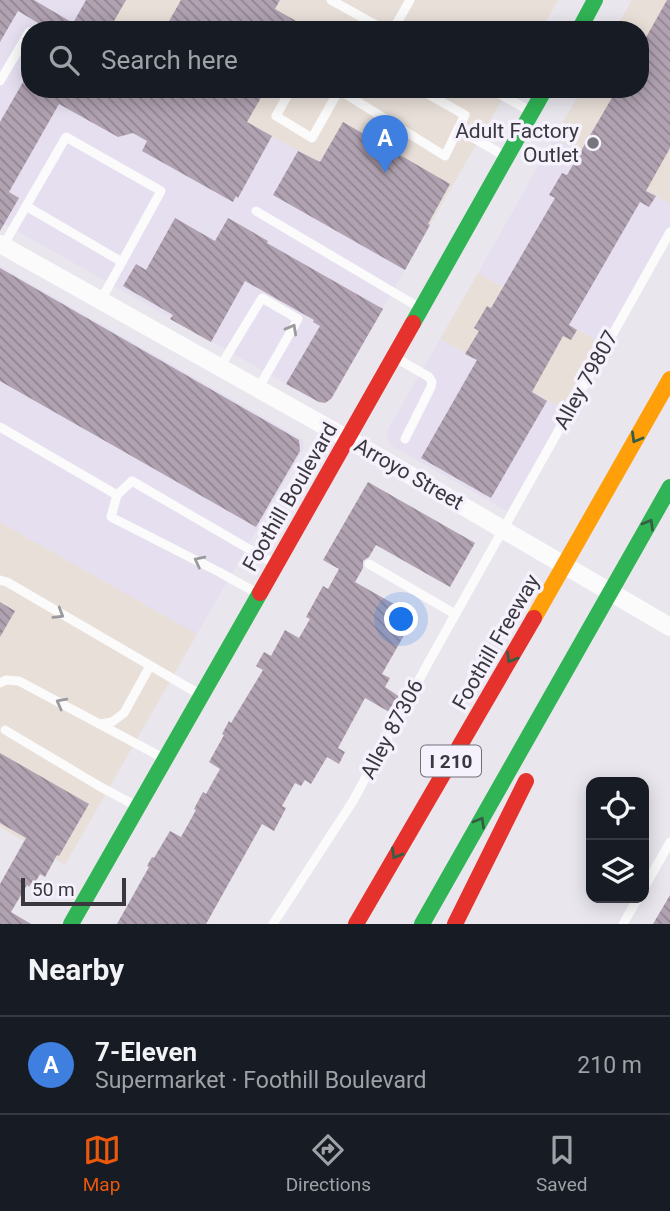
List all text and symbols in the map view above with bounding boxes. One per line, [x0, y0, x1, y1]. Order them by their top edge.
search box [21, 21, 649, 98]
icon: search [45, 41, 83, 79]
text: Search here [101, 45, 238, 75]
pin: A [362, 115, 408, 173]
place label: Adult Factory Outlet [455, 119, 579, 167]
marker: Adult Factory Outlet [585, 135, 601, 151]
one-way arrow [283, 324, 297, 336]
street label: Alley 79807 [549, 326, 623, 434]
street label: Foothill Boulevard [238, 419, 342, 575]
one-way arrow [631, 431, 644, 444]
street label: Arroyo Street [350, 433, 468, 515]
one-way arrow [641, 519, 654, 532]
one-way arrow [194, 556, 206, 570]
street label: Foothill Freeway [448, 570, 544, 714]
your location [384, 602, 418, 636]
one-way arrow [52, 605, 65, 618]
one-way arrow [506, 650, 519, 663]
street label: Alley 87306 [356, 675, 428, 783]
one-way arrow [56, 698, 69, 711]
road number: I 210 [421, 746, 481, 776]
map controls [586, 777, 649, 903]
button: locate [586, 777, 649, 840]
one-way arrow [472, 817, 485, 830]
button: layers [586, 840, 649, 903]
one-way arrow [391, 847, 404, 860]
scale bar [21, 875, 126, 907]
text: 50 m [32, 878, 75, 901]
text: Nearby [28, 952, 124, 987]
text: 7-Eleven [95, 1037, 197, 1067]
text: A [43, 1052, 59, 1079]
text: 210 m [577, 1052, 642, 1079]
text: Supermarket · Foothill Boulevard [95, 1067, 426, 1094]
tab: Map [83, 1131, 121, 1196]
tab: Directions [286, 1131, 371, 1196]
tab: Saved [536, 1131, 587, 1196]

